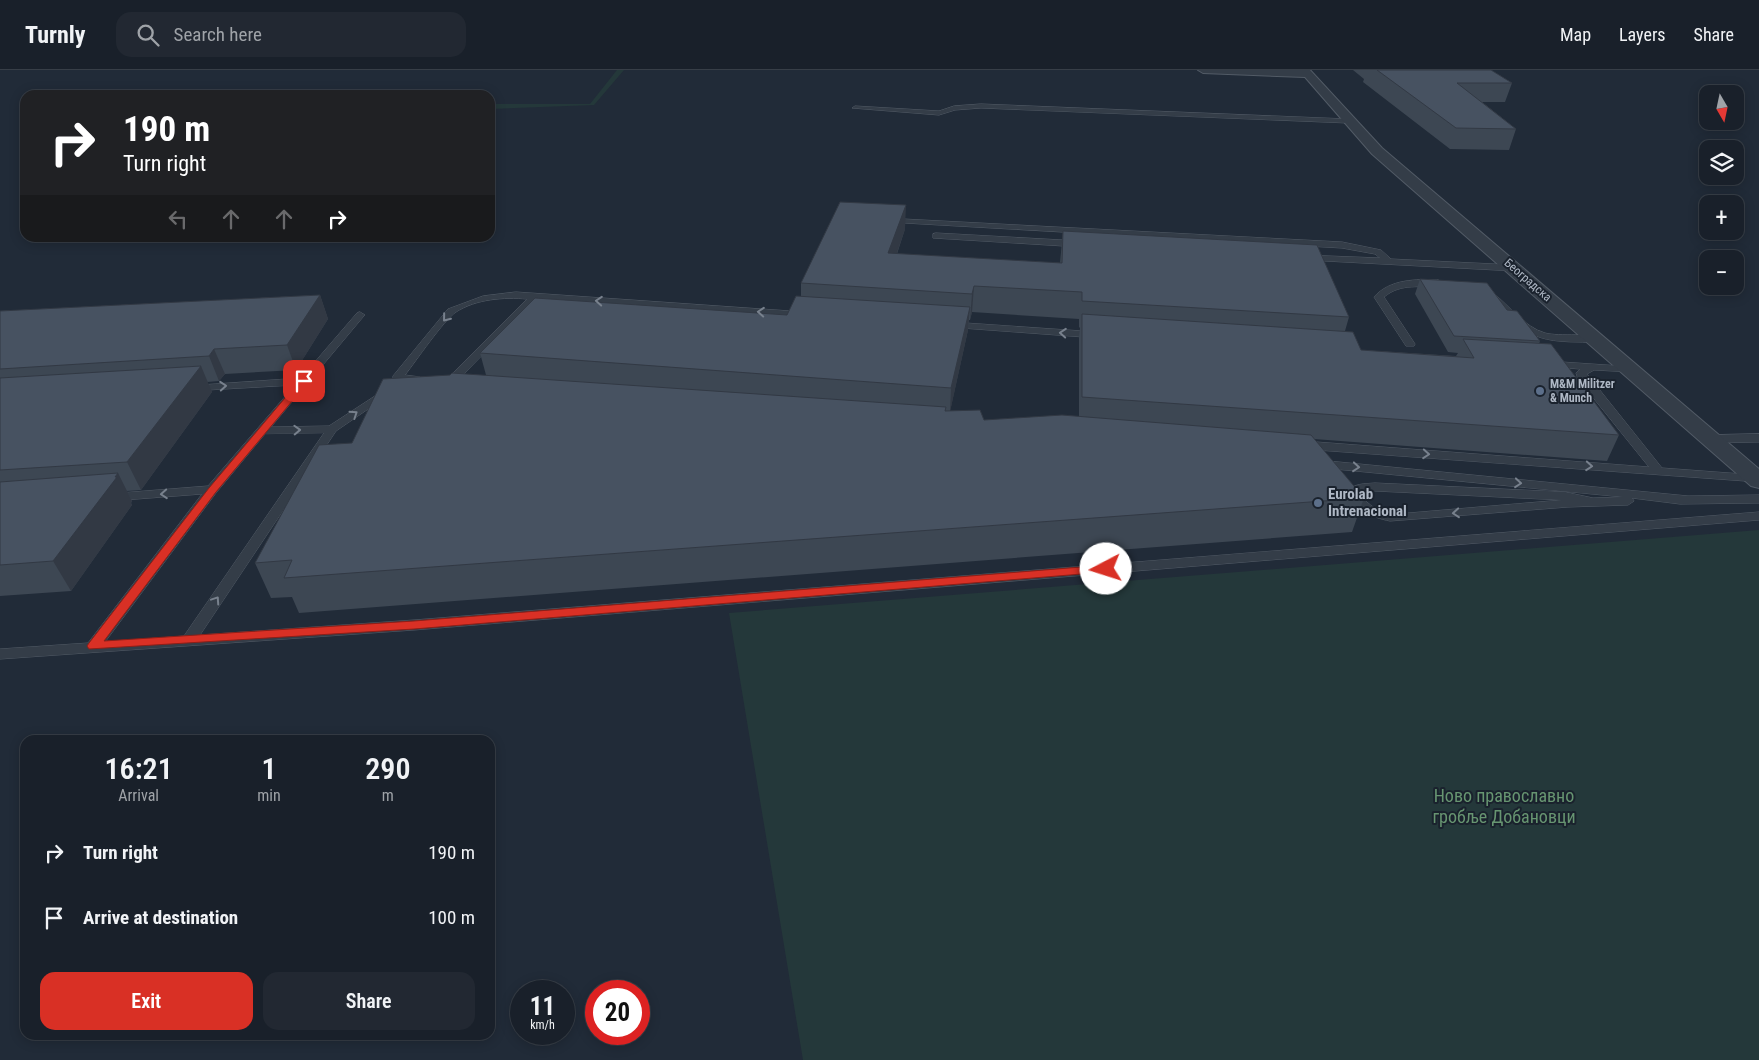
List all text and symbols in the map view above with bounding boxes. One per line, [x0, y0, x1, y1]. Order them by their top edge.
search box [116, 12, 466, 57]
text: Turnly [25, 21, 86, 49]
icon: search [134, 21, 162, 49]
text: Search here [174, 23, 262, 46]
text: Map [1560, 24, 1591, 45]
text: Layers [1619, 24, 1666, 45]
text: Share [1694, 24, 1734, 45]
north arrow [1699, 85, 1744, 130]
map controls [1699, 85, 1744, 295]
text: 190 m [123, 109, 210, 150]
icon: right [40, 110, 105, 175]
button: layers [1699, 140, 1744, 185]
text: Turn right [123, 151, 206, 176]
button: + [1699, 195, 1744, 240]
icon: left [164, 205, 192, 233]
icon: ahead [217, 205, 245, 233]
icon: ahead [270, 205, 298, 233]
icon: right [323, 205, 351, 233]
button: − [1699, 250, 1744, 295]
street label: Београдска [1502, 256, 1555, 304]
one-way arrow [595, 296, 603, 307]
one-way arrow [757, 307, 765, 318]
one-way arrow [442, 312, 451, 321]
one-way arrow [1059, 327, 1067, 338]
pin [283, 360, 325, 402]
icon: arrive [290, 367, 318, 395]
place label: M&M Militzer & Munch [1550, 377, 1615, 405]
one-way arrow [220, 380, 228, 391]
marker: M&M Militzer & Munch [1534, 385, 1546, 397]
one-way arrow [349, 411, 358, 421]
one-way arrow [294, 425, 301, 435]
one-way arrow [1423, 448, 1431, 459]
one-way arrow [1585, 460, 1593, 471]
one-way arrow [1352, 462, 1360, 473]
one-way arrow [1514, 477, 1522, 488]
place label: Eurolab Intrenacional [1328, 485, 1407, 520]
one-way arrow [159, 488, 167, 499]
marker: Eurolab Intrenacional [1312, 497, 1324, 509]
one-way arrow [1452, 508, 1460, 519]
position arrow [1079, 542, 1131, 594]
one-way arrow [210, 596, 219, 605]
text: 16:21 [104, 751, 173, 786]
text: 1 [261, 751, 277, 786]
text: 290 [365, 751, 410, 786]
park label: Ново православно гробље Добановци [1432, 785, 1576, 827]
text: Arrival [118, 786, 159, 805]
text: min [257, 786, 281, 805]
text: m [382, 786, 394, 805]
icon: right [40, 839, 68, 867]
text: Turn right [83, 841, 158, 864]
text: 190 m [428, 841, 475, 864]
icon: arrive [40, 904, 68, 932]
text: Arrive at destination [83, 906, 238, 929]
text: 100 m [428, 906, 475, 929]
button: Exit [40, 972, 253, 1030]
button: Share [263, 972, 475, 1030]
speed limit sign: 20 [585, 980, 650, 1045]
text: 11 [530, 992, 555, 1021]
text: km/h [530, 1018, 555, 1032]

